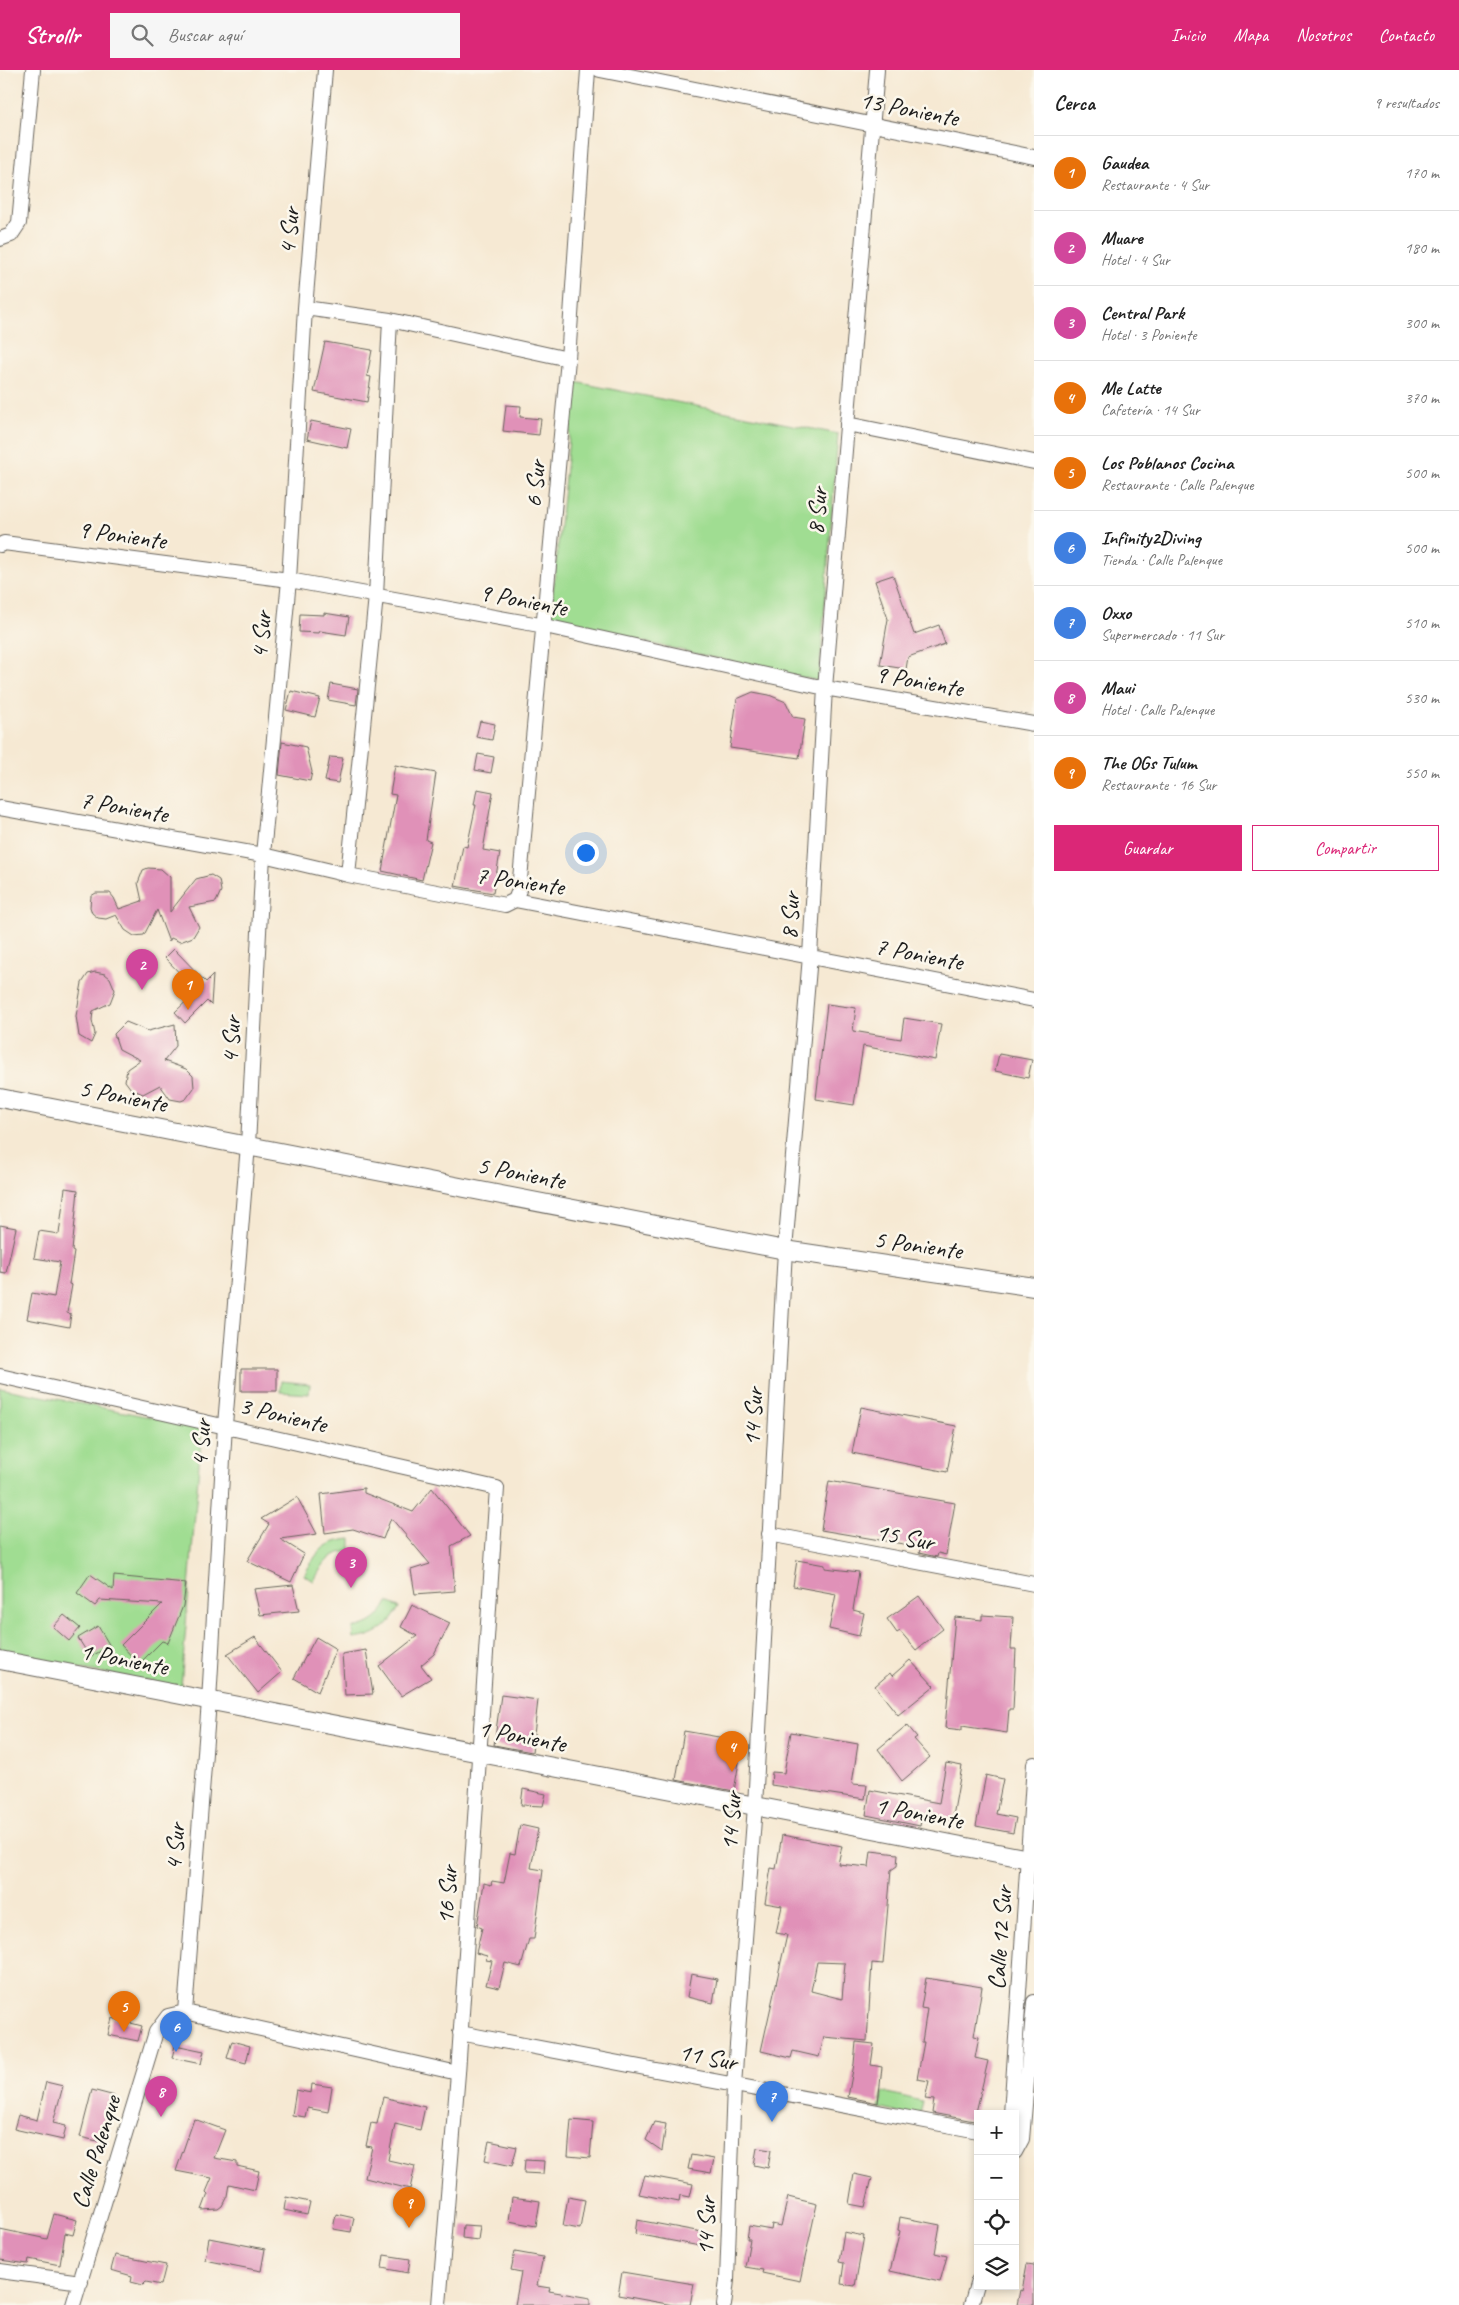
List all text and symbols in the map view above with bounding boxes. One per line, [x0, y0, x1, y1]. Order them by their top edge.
search box [110, 13, 460, 58]
text: Strollr [25, 20, 80, 50]
icon: search [128, 21, 156, 49]
text: Buscar aquí [168, 23, 242, 47]
text: Inicio [1171, 24, 1205, 46]
text: Mapa [1233, 24, 1268, 46]
text: Nosotros [1296, 24, 1351, 46]
text: Contacto [1379, 24, 1434, 46]
street label: 13 Poniente [857, 84, 963, 135]
text: Cerca [1054, 90, 1095, 116]
text: 9 resultados [1374, 93, 1439, 113]
text: Gaudea [1101, 151, 1148, 175]
text: 1 [1066, 163, 1074, 183]
text: 170 m [1405, 163, 1439, 183]
text: Restaurante · 4 Sur [1101, 175, 1209, 195]
street label: 4 Sur [271, 203, 307, 256]
text: Muare [1101, 226, 1143, 250]
text: 2 [1066, 238, 1074, 258]
text: 180 m [1405, 238, 1439, 258]
text: Hotel · 4 Sur [1101, 250, 1170, 270]
text: Central Park [1101, 301, 1184, 325]
text: 3 [1066, 313, 1074, 333]
text: 300 m [1405, 313, 1439, 333]
text: Hotel · 3 Poniente [1101, 325, 1196, 345]
text: Me Latte [1101, 376, 1161, 400]
text: 4 [1066, 388, 1074, 408]
text: 370 m [1405, 388, 1439, 408]
text: Cafetería · 14 Sur [1101, 400, 1200, 420]
text: Los Poblanos Cocina [1101, 451, 1233, 475]
street label: 6 Sur [517, 456, 553, 509]
text: 5 [1067, 463, 1073, 483]
text: 500 m [1405, 463, 1439, 483]
text: Restaurante · Calle Palenque [1101, 475, 1254, 495]
street label: 8 Sur [799, 483, 835, 536]
street label: 9 Poniente [76, 513, 170, 557]
text: Infinity2Diving [1101, 526, 1201, 550]
text: 6 [1066, 538, 1074, 558]
text: 500 m [1405, 538, 1439, 558]
text: Tienda · Calle Palenque [1101, 550, 1222, 570]
street label: 9 Poniente [476, 576, 571, 625]
text: Oxxo [1101, 601, 1131, 625]
street label: 4 Sur [243, 607, 279, 660]
text: 7 [1066, 613, 1074, 633]
text: 510 m [1405, 613, 1439, 633]
text: Supermercado · 11 Sur [1101, 625, 1224, 645]
street label: 9 Poniente [873, 658, 967, 705]
text: Maui [1101, 676, 1134, 700]
text: 8 [1066, 688, 1074, 708]
text: 530 m [1405, 688, 1439, 708]
text: Hotel · Calle Palenque [1101, 700, 1214, 720]
text: The OGs Tulum [1101, 751, 1196, 775]
text: 9 [1066, 763, 1074, 783]
text: 550 m [1405, 763, 1439, 783]
text: Restaurante · 16 Sur [1101, 775, 1216, 795]
street label: 7 Poniente [78, 784, 172, 831]
button: Guardar [1054, 825, 1242, 871]
button: Compartir [1252, 825, 1439, 871]
your location [573, 840, 599, 866]
street label: 7 Poniente [474, 859, 568, 903]
street label: 8 Sur [773, 889, 807, 940]
street label: 7 Poniente [872, 930, 967, 979]
pin: 2 [126, 949, 158, 990]
pin: 1 [172, 969, 204, 1010]
street label: 4 Sur [214, 1013, 248, 1064]
street label: 5 Poniente [76, 1072, 171, 1121]
street label: 5 Poniente [474, 1149, 569, 1198]
street label: 5 Poniente [872, 1223, 966, 1267]
street label: 14 Sur [735, 1384, 771, 1447]
street label: 3 Poniente [236, 1389, 332, 1441]
street label: 4 Sur [183, 1415, 219, 1468]
street label: 15 Sur [873, 1516, 940, 1559]
pin: 3 [335, 1547, 367, 1588]
street label: 1 Poniente [77, 1635, 172, 1684]
street label: 1 Poniente [475, 1712, 570, 1761]
pin: 4 [716, 1731, 748, 1772]
street label: 14 Sur [713, 1788, 749, 1851]
street label: 1 Poniente [872, 1789, 967, 1838]
street label: 4 Sur [157, 1819, 193, 1872]
street label: 16 Sur [429, 1862, 465, 1925]
street label: Calle 12 Sur [980, 1882, 1020, 1991]
pin: 5 [108, 1991, 140, 2032]
pin: 6 [160, 2011, 192, 2052]
street label: 11 Sur [676, 2036, 743, 2079]
pin: 8 [145, 2076, 177, 2117]
pin: 7 [756, 2081, 788, 2122]
street label: Calle Palenque [64, 2090, 129, 2212]
map controls [974, 2110, 1019, 2290]
button: + [974, 2110, 1019, 2155]
button: − [974, 2155, 1019, 2200]
pin: 9 [393, 2187, 425, 2228]
street label: 14 Sur [689, 2193, 723, 2256]
button: locate [974, 2200, 1019, 2245]
button: layers [974, 2245, 1019, 2290]

